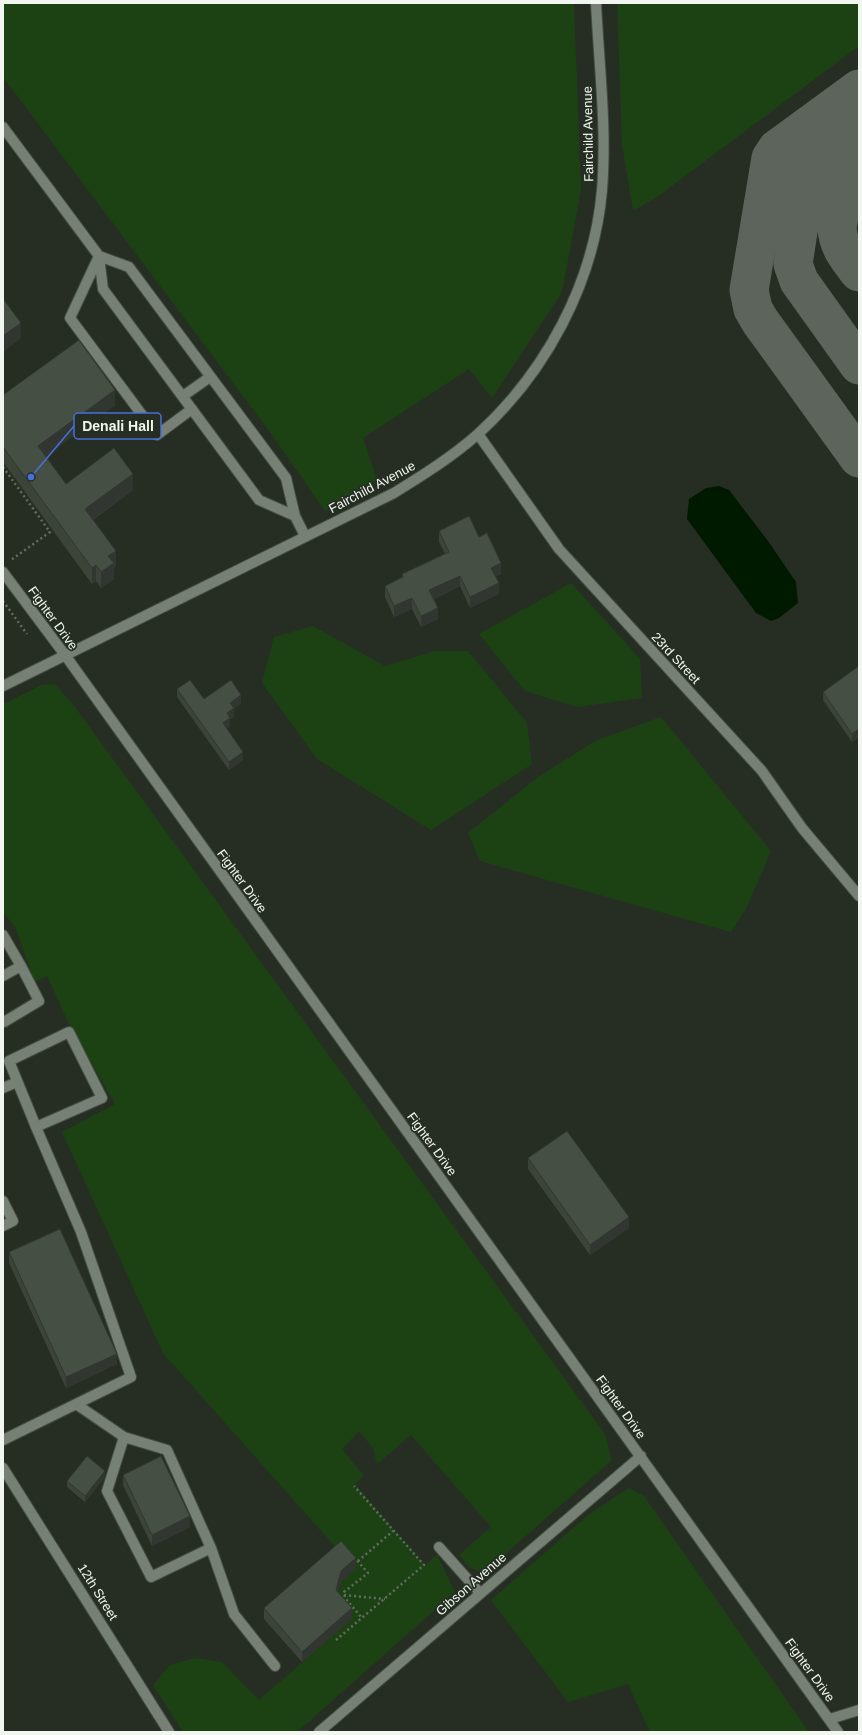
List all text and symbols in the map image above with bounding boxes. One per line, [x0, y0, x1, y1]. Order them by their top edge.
street label: Fairchild Avenue [580, 86, 596, 182]
callout: Denali Hall [74, 413, 161, 439]
text: Denali Hall [82, 418, 154, 434]
street label: Fairchild Avenue [326, 458, 418, 516]
street label: Fighter Drive [25, 583, 81, 653]
street label: 23rd Street [649, 629, 704, 687]
street label: Fighter Drive [214, 846, 270, 916]
street label: Fighter Drive [404, 1109, 460, 1179]
street label: Fighter Drive [593, 1372, 649, 1442]
street label: Gibson Avenue [433, 1549, 509, 1619]
street label: 12th Street [75, 1561, 121, 1623]
street label: Fighter Drive [782, 1635, 838, 1705]

